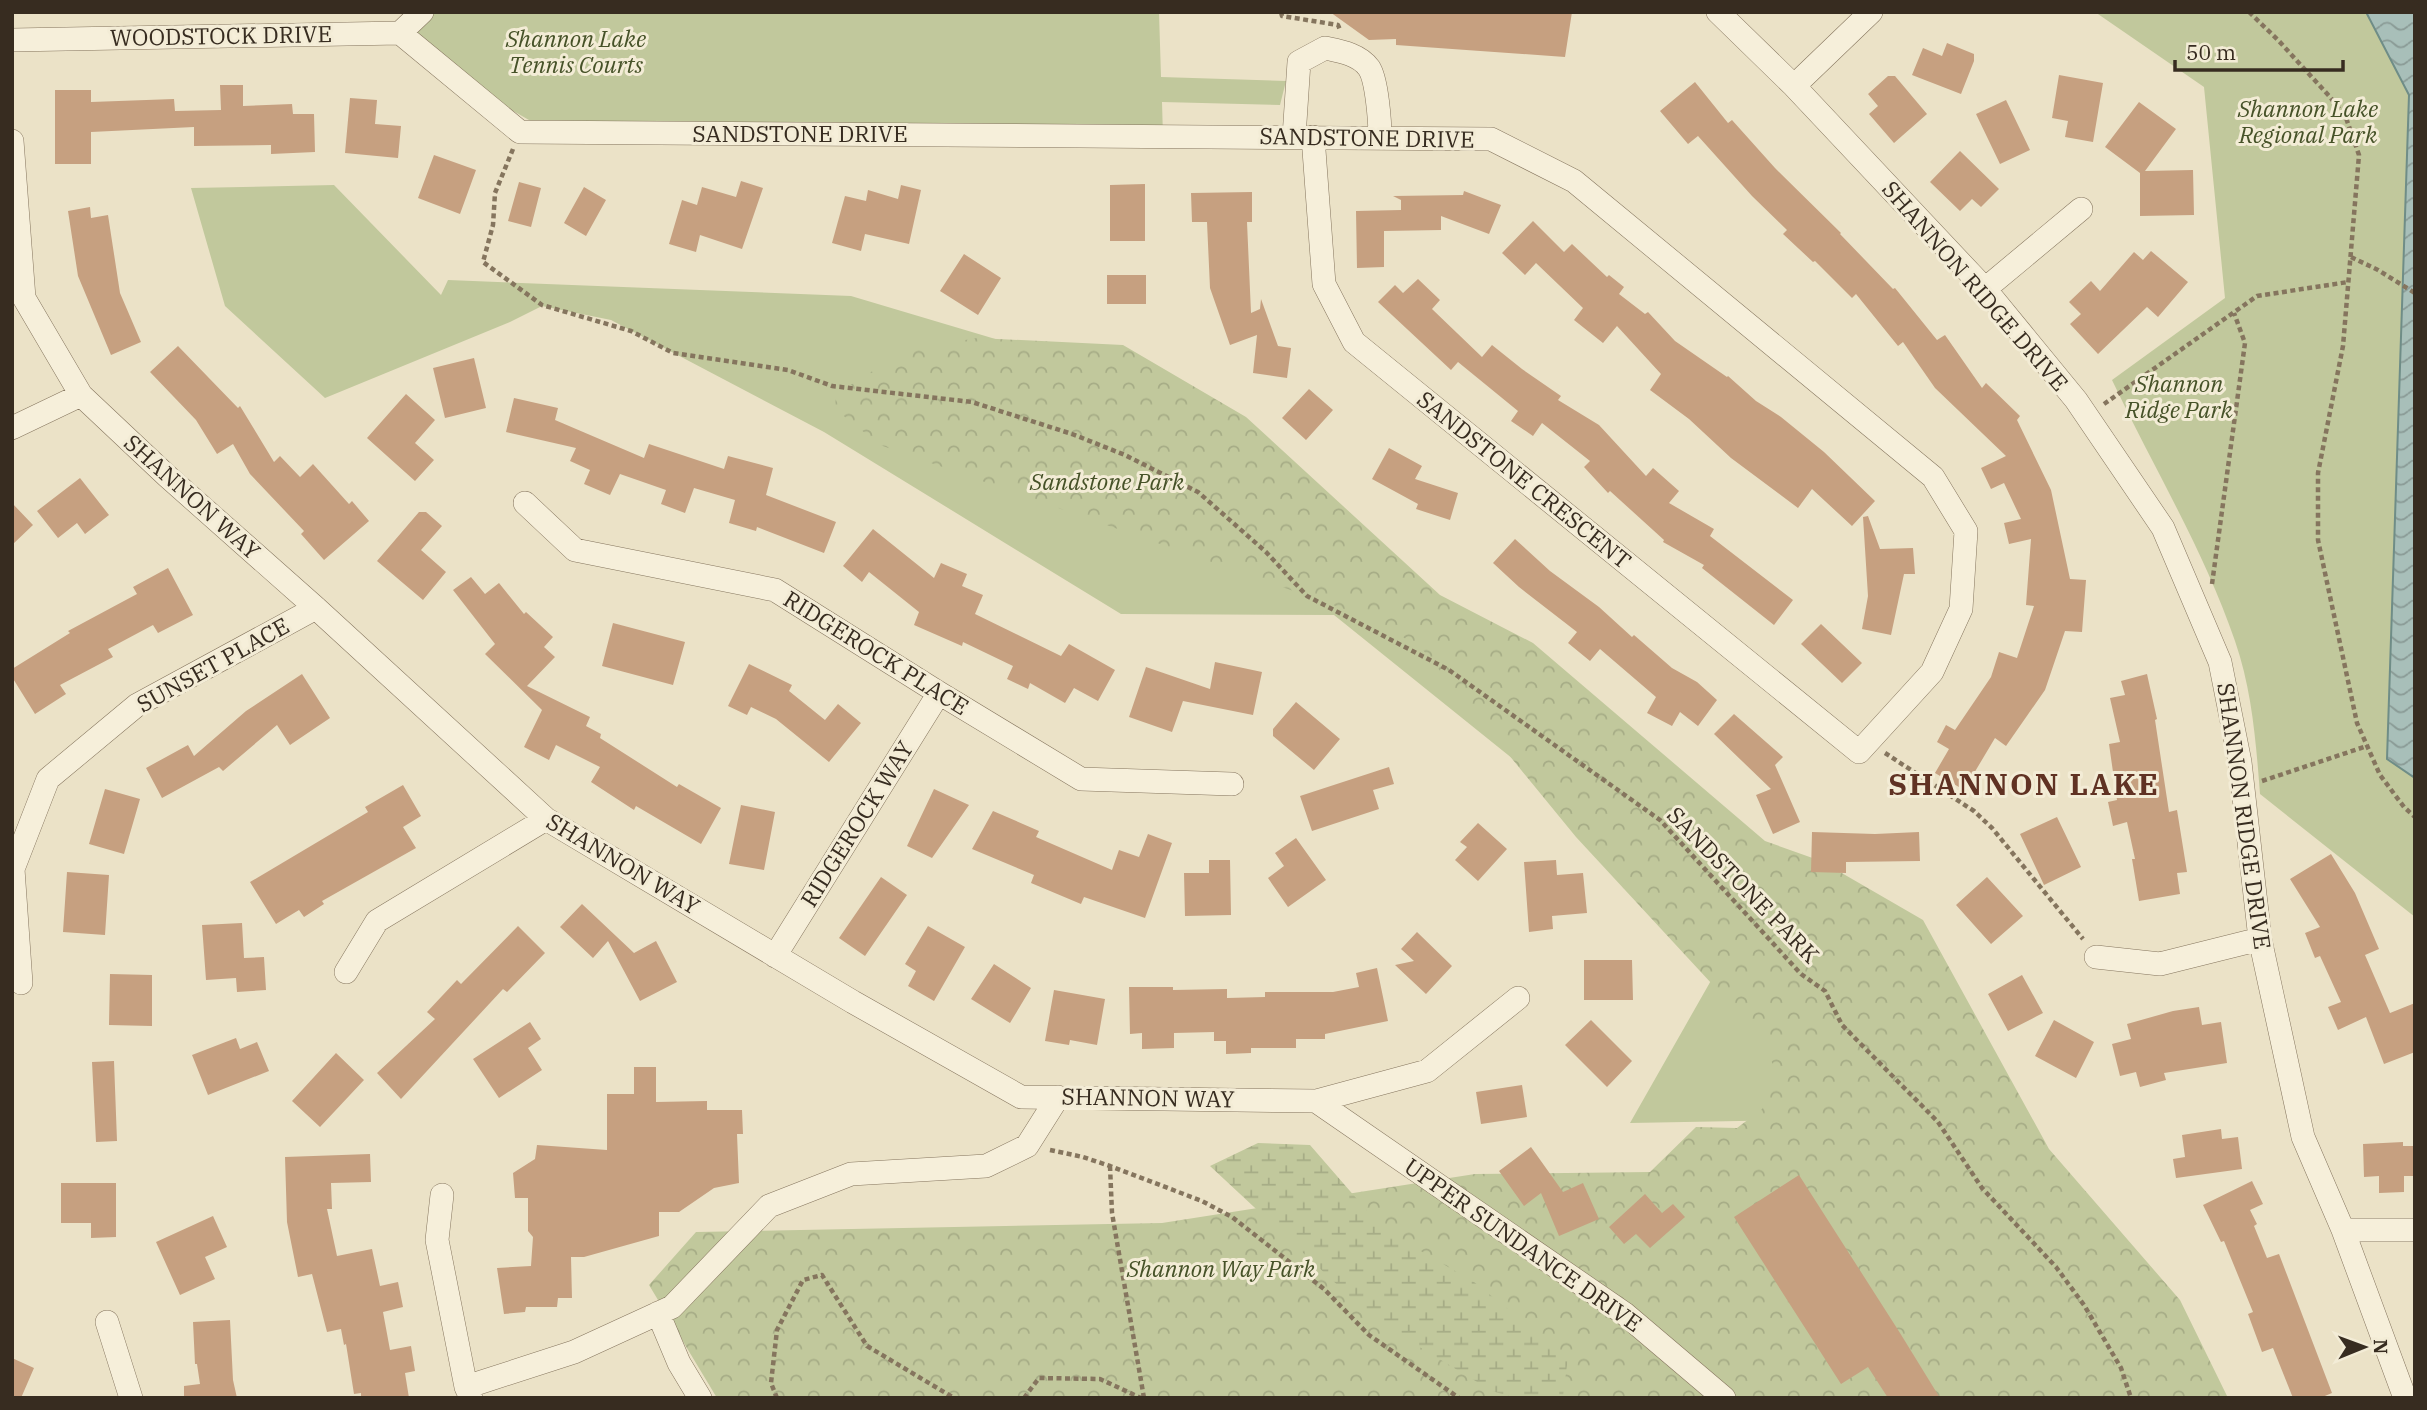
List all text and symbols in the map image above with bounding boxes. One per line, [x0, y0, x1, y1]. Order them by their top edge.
street label: WOODSTOCK DRIVE [110, 18, 332, 52]
park label: Shannon Lake Tennis Courts [505, 23, 646, 79]
scale bar [2175, 28, 2343, 72]
text: 50 m [2186, 38, 2236, 66]
park label: Shannon Lake Regional Park [2237, 93, 2378, 149]
street label: SANDSTONE DRIVE [692, 118, 908, 148]
street label: SANDSTONE DRIVE [1259, 120, 1475, 154]
street label: SHANNON RIDGE DRIVE [1876, 174, 2075, 397]
park label: Shannon Ridge Park [2124, 368, 2233, 424]
street label: SANDSTONE CRESCENT [1411, 384, 1638, 575]
street label: SHANNON WAY [118, 427, 267, 566]
park label: Sandstone Park [1029, 466, 1185, 496]
street label: RIDGEROCK PLACE [778, 583, 975, 721]
street label: SUNSET PLACE [131, 610, 294, 718]
street label: SHANNON RIDGE DRIVE [2211, 681, 2279, 951]
street label: RIDGEROCK WAY [793, 735, 919, 912]
district label: SHANNON LAKE [1888, 764, 2160, 803]
street label: SANDSTONE PARK [1661, 800, 1826, 969]
street label: SHANNON WAY [541, 806, 706, 921]
street label: SHANNON WAY [1061, 1080, 1235, 1114]
street label: UPPER SUNDANCE DRIVE [1399, 1151, 1648, 1338]
park label: Shannon Way Park [1126, 1253, 1316, 1283]
north arrow [2329, 1312, 2399, 1382]
text: N [2369, 1339, 2393, 1354]

